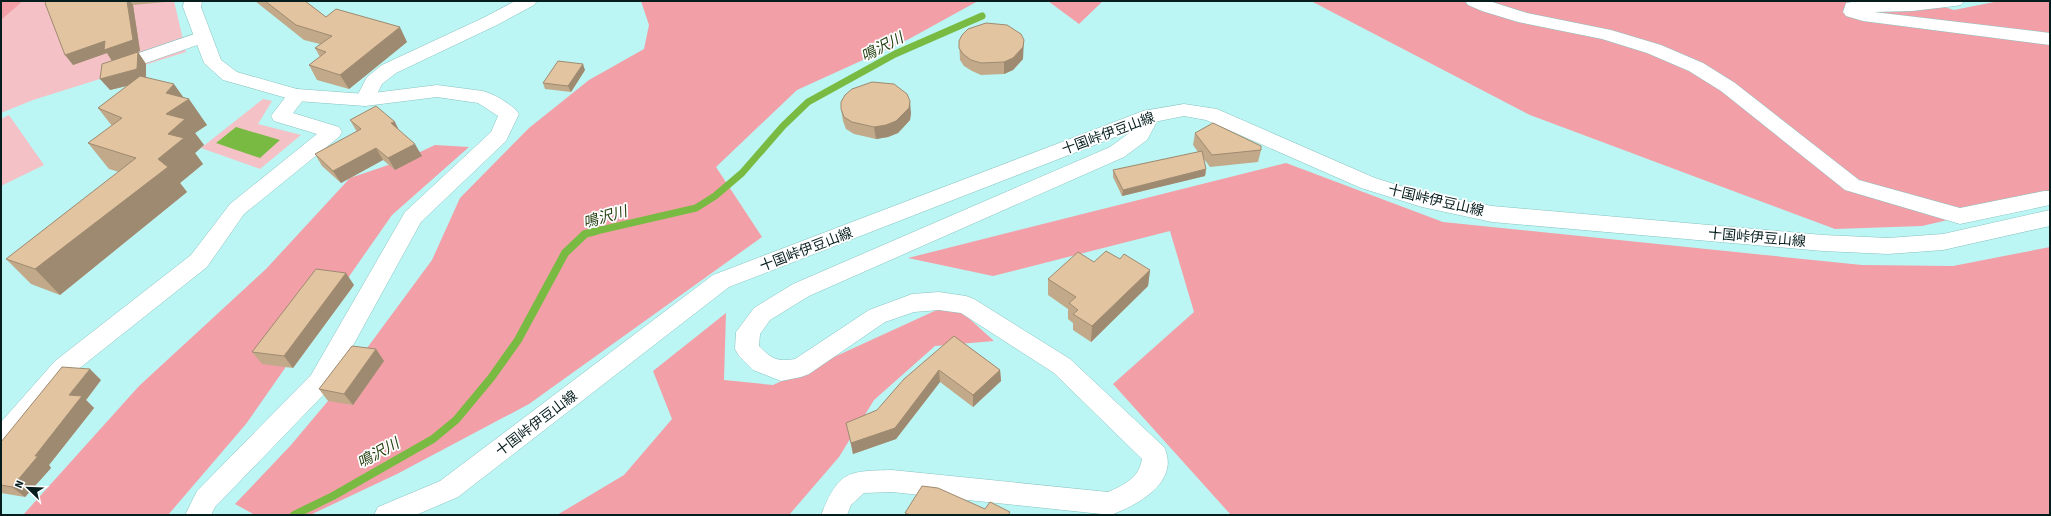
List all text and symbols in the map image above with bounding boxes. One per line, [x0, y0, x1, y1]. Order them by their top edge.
water label: 鳴沢川 [857, 27, 909, 67]
street label: 十国峠伊豆山線 [1059, 108, 1158, 160]
street label: 十国峠伊豆山線 [1386, 180, 1486, 222]
water label: 鳴沢川 [581, 201, 632, 234]
street label: 十国峠伊豆山線 [757, 223, 856, 277]
street label: 十国峠伊豆山線 [1707, 224, 1807, 252]
street label: 十国峠伊豆山線 [491, 386, 582, 461]
water label: 鳴沢川 [353, 432, 405, 474]
north arrow [8, 468, 48, 508]
text: N [11, 478, 28, 491]

